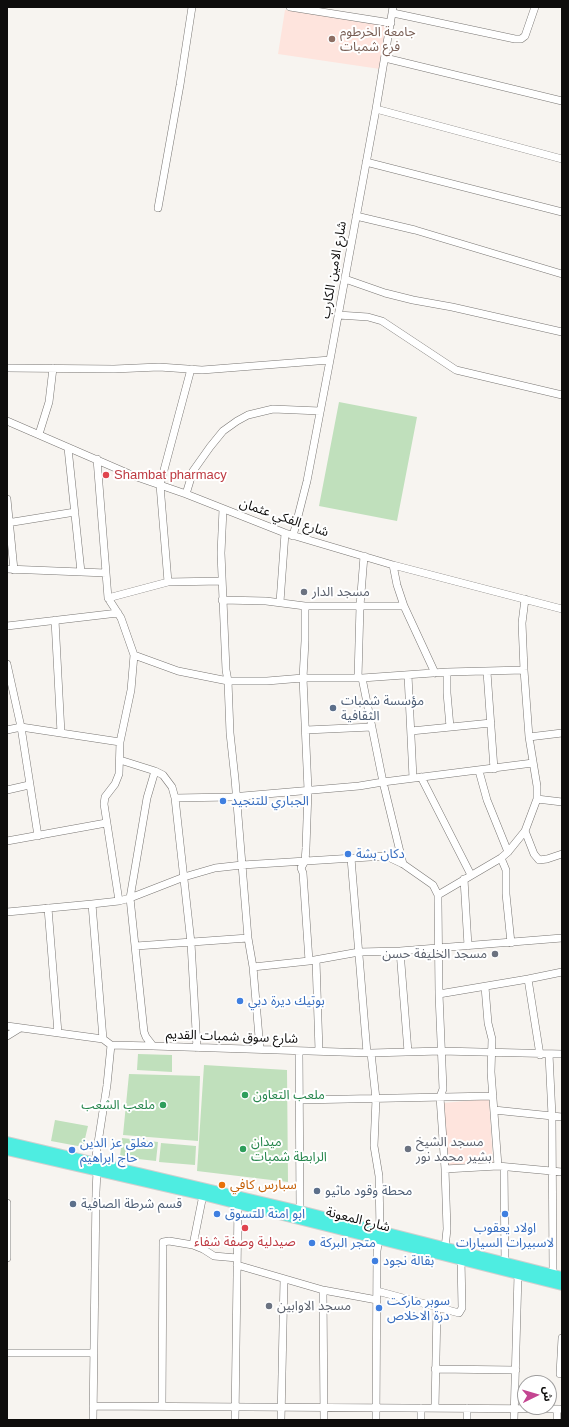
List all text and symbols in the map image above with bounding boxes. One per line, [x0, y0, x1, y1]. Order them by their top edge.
place label: جامعة الخرطوم فرع شمبات [340, 24, 416, 55]
marker: جامعة الخرطوم فرع شمبات [327, 34, 337, 44]
street label: شارع الامين الكارب [318, 220, 350, 320]
place label: Shambat pharmacy [114, 467, 227, 483]
marker: Shambat pharmacy [101, 470, 111, 480]
street label: شارع الفكي عثمان [237, 495, 331, 541]
place label: مسجد الدار [312, 584, 370, 600]
marker: مسجد الدار [299, 587, 309, 597]
place label: مؤسسة شمبات الثقافية [341, 693, 424, 724]
marker: مؤسسة شمبات الثقافية [328, 703, 338, 713]
place label: الجباري للتنجيد [231, 793, 309, 809]
marker: الجباري للتنجيد [218, 796, 228, 806]
place label: دكان بشة [356, 846, 405, 862]
marker: دكان بشة [343, 849, 353, 859]
place label: مسجد الخليفة حسن [382, 946, 487, 962]
marker: مسجد الخليفة حسن [490, 949, 500, 959]
place label: بوتيك ديرة دبي [248, 993, 325, 1009]
marker: بوتيك ديرة دبي [235, 996, 245, 1006]
street label: شارع سوق شمبات القديم [166, 1027, 298, 1047]
place label: ملعب التعاون [253, 1087, 325, 1103]
marker: ملعب التعاون [240, 1090, 250, 1100]
place label: ملعب الشعب [81, 1097, 155, 1113]
marker: ملعب الشعب [158, 1100, 168, 1110]
place label: ميدان الرابطة شمبات [251, 1134, 327, 1165]
place label: مسجد الشيخ بشير محمد نور [416, 1134, 492, 1165]
place label: مغلق عز الدين حاج ابراهيم [80, 1135, 154, 1166]
marker: ميدان الرابطة شمبات [238, 1144, 248, 1154]
marker: مسجد الشيخ بشير محمد نور [403, 1144, 413, 1154]
marker: مغلق عز الدين حاج ابراهيم [67, 1145, 77, 1155]
place label: سبارس كافي [230, 1177, 297, 1193]
marker: سبارس كافي [217, 1180, 227, 1190]
place label: محطة وقود ماثيو [325, 1183, 412, 1199]
marker: محطة وقود ماثيو [312, 1186, 322, 1196]
place label: قسم شرطة الصافية [81, 1196, 182, 1212]
marker: قسم شرطة الصافية [68, 1199, 78, 1209]
street label: شارع المعونة [324, 1204, 392, 1236]
place label: ابو امنة للتسوق [225, 1206, 305, 1222]
marker: ابو امنة للتسوق [212, 1209, 222, 1219]
marker: اولاد يعقوب لاسبيرات السيارات [500, 1209, 510, 1219]
place label: اولاد يعقوب لاسبيرات السيارات [456, 1220, 554, 1251]
marker: صيدلية وصفة شفاء [240, 1223, 250, 1233]
place label: صيدلية وصفة شفاء [194, 1234, 296, 1250]
place label: متجر البركة [320, 1235, 376, 1251]
marker: متجر البركة [307, 1238, 317, 1248]
place label: بقالة نجود [383, 1253, 434, 1269]
marker: بقالة نجود [370, 1256, 380, 1266]
place label: سوبر ماركت درة الاخلاص [387, 1293, 450, 1324]
place label: مسجد الاوابين [277, 1298, 351, 1314]
marker: مسجد الاوابين [264, 1301, 274, 1311]
marker: سوبر ماركت درة الاخلاص [374, 1303, 384, 1313]
north arrow [517, 1375, 557, 1415]
text: ش [541, 1386, 555, 1402]

